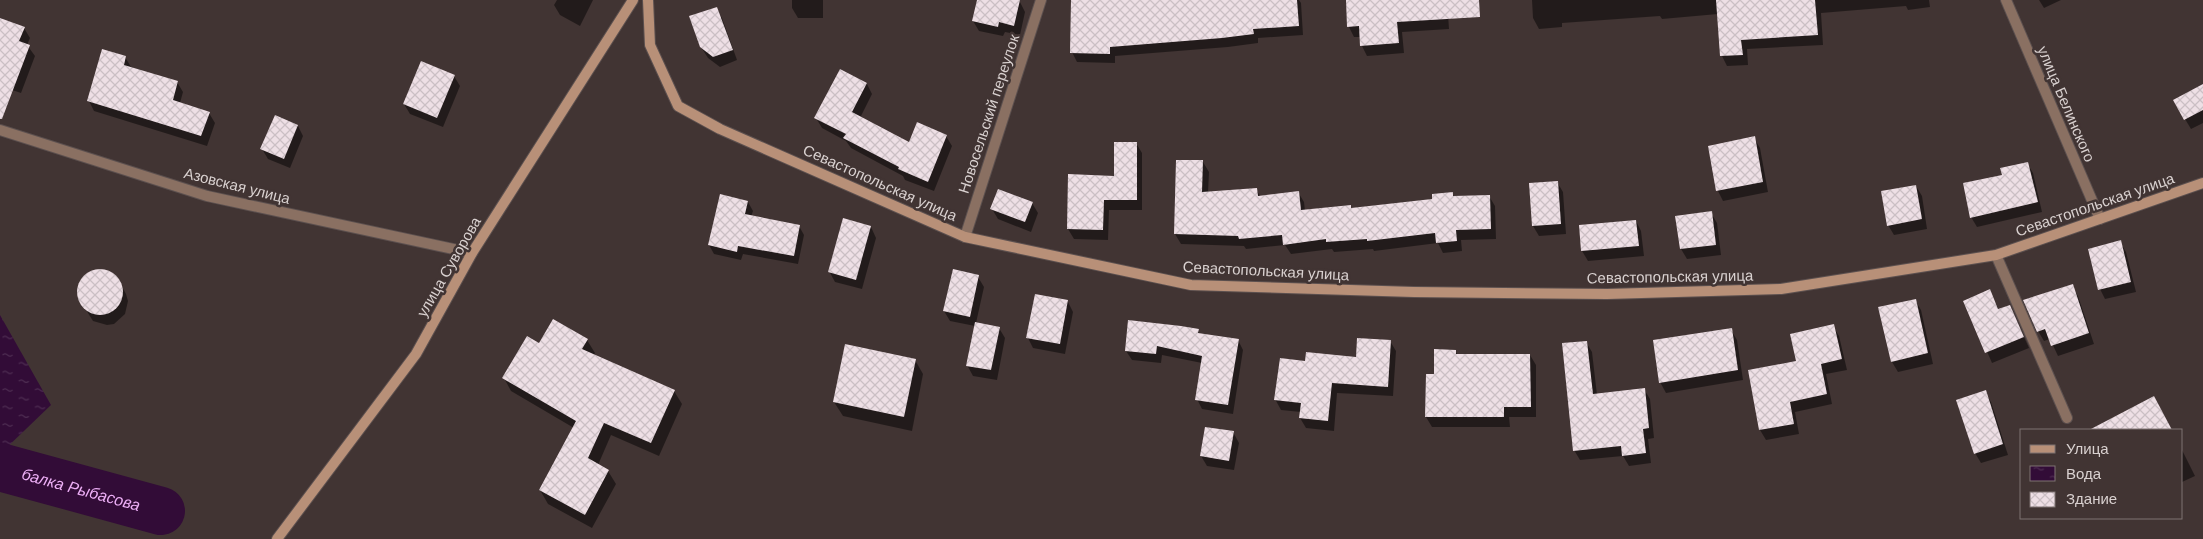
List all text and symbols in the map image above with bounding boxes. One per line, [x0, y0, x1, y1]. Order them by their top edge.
street label: Новосельский переулок [954, 32, 1024, 196]
street label: улица Белинского [2032, 43, 2100, 165]
street label: Севастопольская улица [800, 140, 961, 226]
street label: Азовская улица [182, 163, 293, 209]
street label: Севастопольская улица [2013, 168, 2178, 242]
street label: улица Суворова [412, 213, 486, 321]
street label: Севастопольская улица [1182, 257, 1350, 285]
street label: Севастопольская улица [1587, 266, 1754, 288]
legend [2020, 429, 2183, 519]
text: Улица [2066, 439, 2109, 459]
water label: балка Рыбасова [19, 463, 143, 516]
text: Вода [2066, 464, 2102, 484]
text: Здание [2066, 489, 2117, 509]

